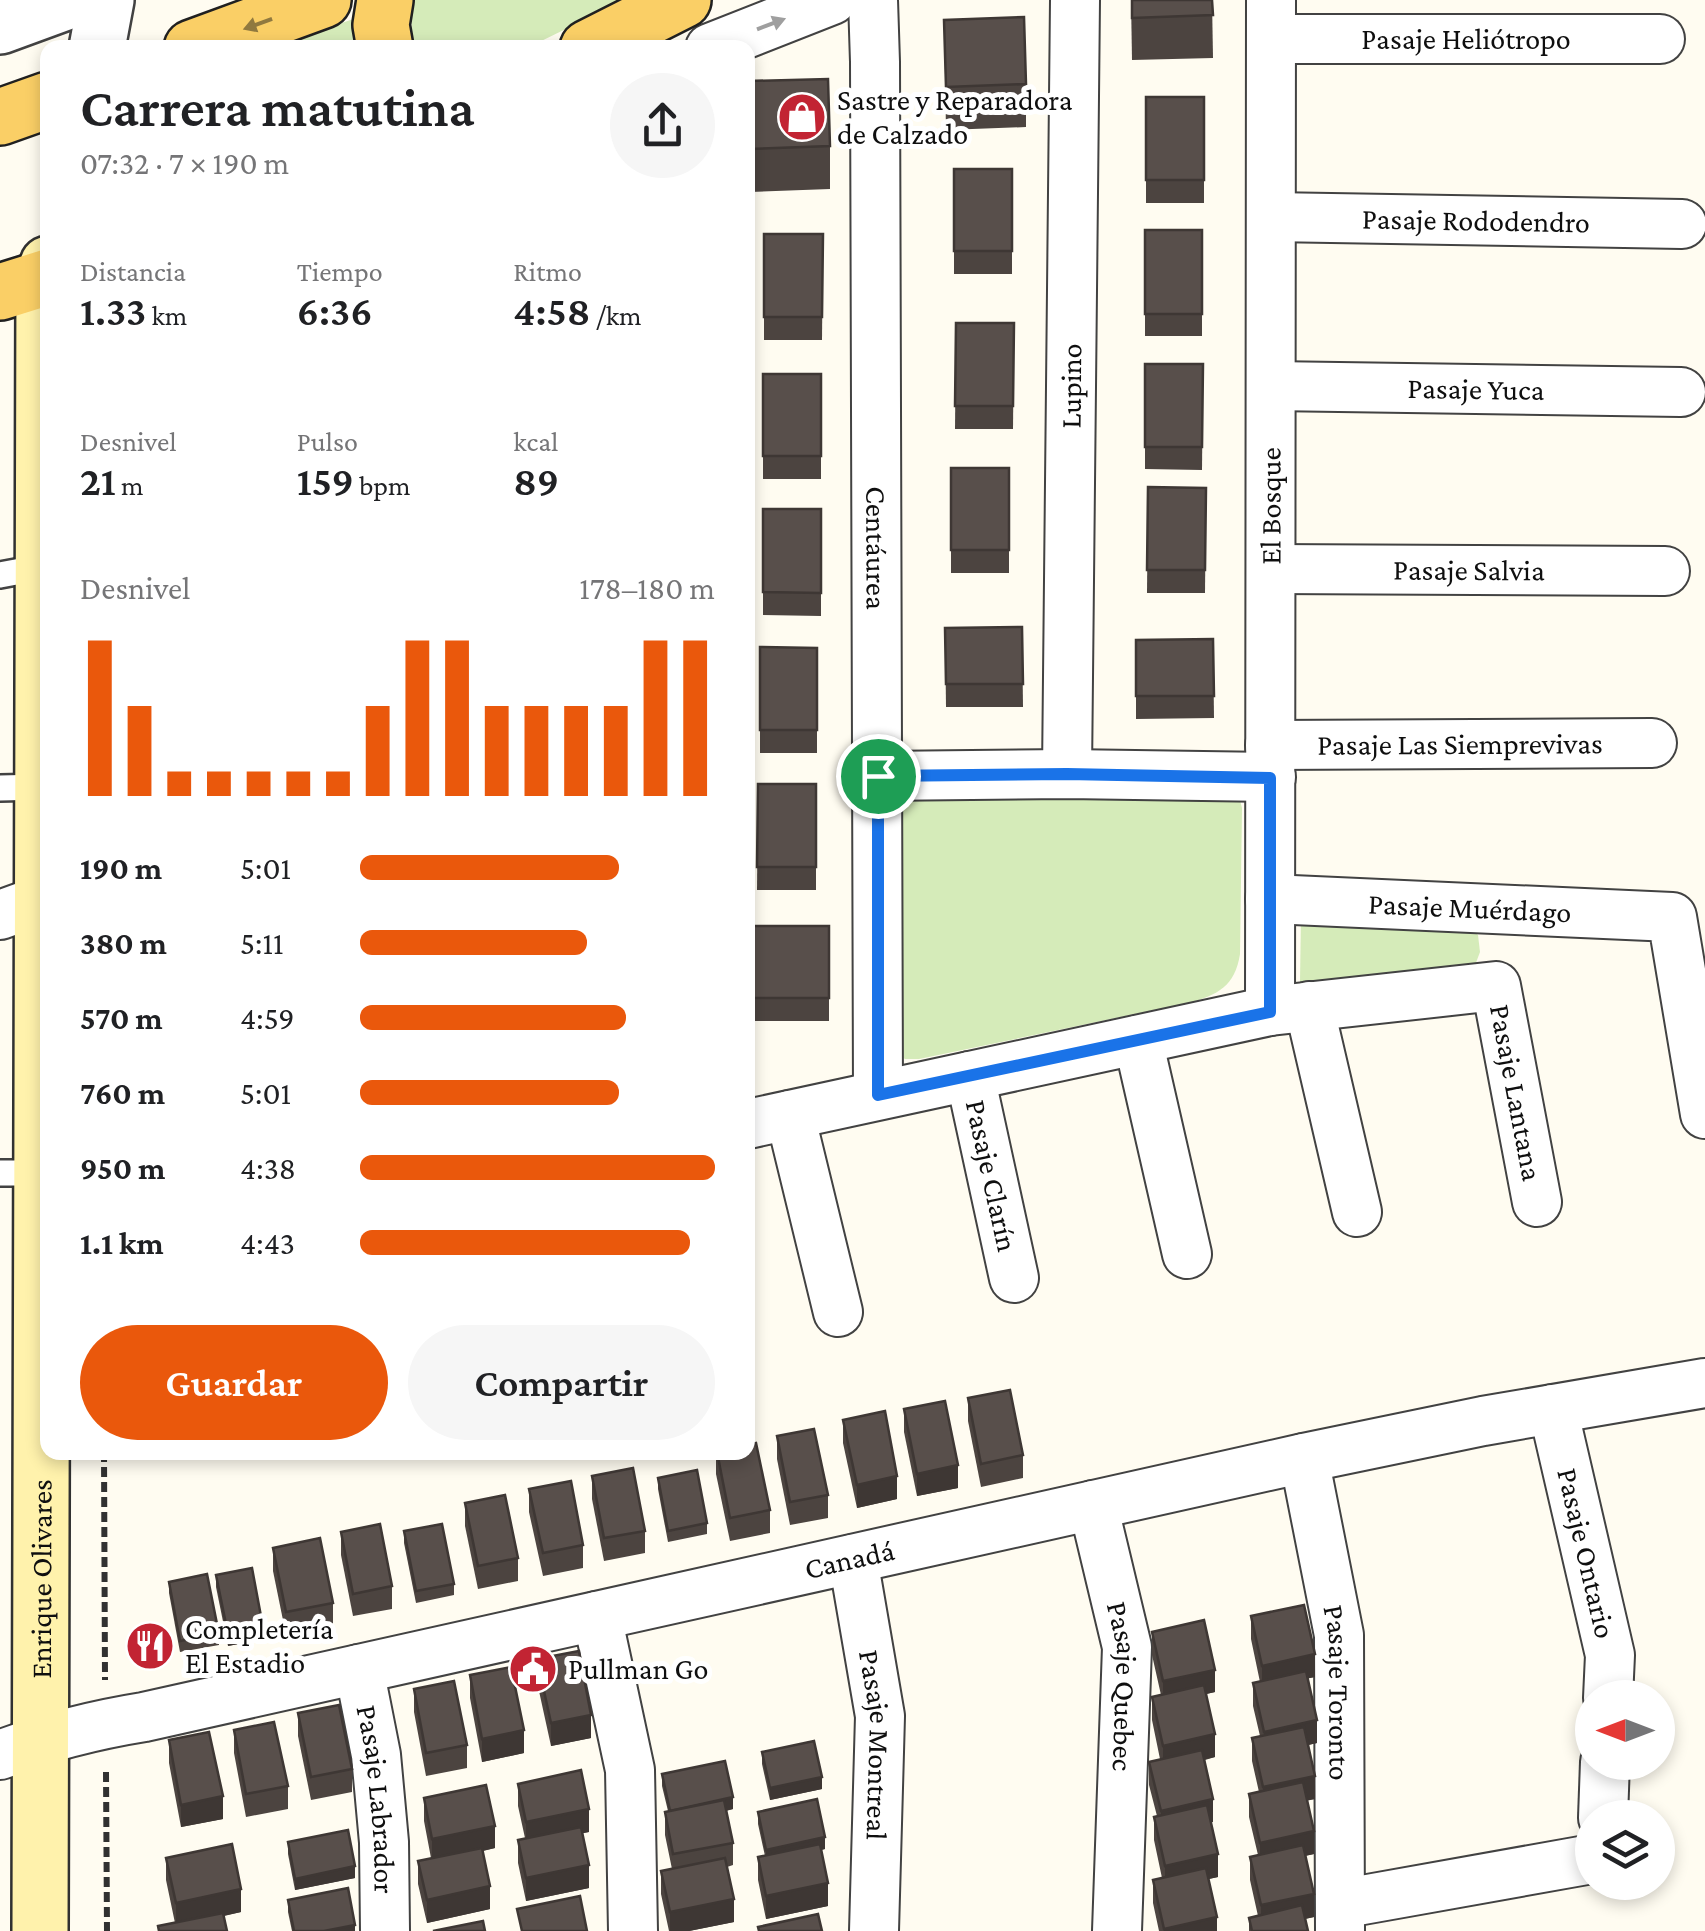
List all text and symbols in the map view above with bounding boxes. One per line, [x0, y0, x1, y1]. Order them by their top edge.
one-way arrow [756, 15, 786, 31]
one-way arrow [242, 17, 272, 32]
street label: Pasaje Heliótropo [1361, 22, 1571, 56]
button: share [610, 73, 715, 178]
text: Carrera matutina [80, 77, 475, 138]
place label: Sastre y Reparadora de Calzado [837, 83, 1073, 150]
shop icon: Sastre y Reparadora de Calzado [776, 91, 828, 143]
text: 07:32 · 7 × 190 m [80, 145, 289, 181]
street label: Pasaje Rododendro [1362, 202, 1590, 238]
text: Distancia [80, 256, 186, 287]
text: Tiempo [297, 256, 383, 287]
text: Ritmo [513, 256, 582, 287]
text: 1.33 [80, 287, 146, 334]
text: 6:36 [297, 287, 373, 334]
text: 4:58 [513, 287, 590, 334]
text: km [146, 300, 187, 331]
text: /km [590, 300, 642, 331]
street label: Lupino [1054, 343, 1088, 429]
street label: Pasaje Yuca [1407, 371, 1545, 406]
text: Desnivel [80, 426, 177, 457]
text: Pulso [297, 426, 358, 457]
text: kcal [513, 426, 558, 457]
street label: El Bosque [1253, 447, 1288, 565]
text: 21 [80, 457, 116, 504]
text: 159 [297, 457, 354, 504]
text: 89 [513, 457, 559, 504]
text: m [116, 470, 144, 501]
text: bpm [354, 470, 411, 501]
street label: Centáurea [860, 486, 894, 610]
street label: Pasaje Salvia [1393, 553, 1545, 587]
text: Desnivel [80, 570, 190, 606]
text: 178–180 m [579, 570, 715, 606]
street label: Pasaje Las Siemprevivas [1317, 726, 1603, 761]
pin [836, 734, 921, 819]
icon: arrive [851, 749, 906, 804]
text: 190 m [80, 850, 162, 886]
text: 5:01 [240, 850, 291, 886]
street label: Pasaje Muérdago [1368, 886, 1572, 929]
text: 380 m [80, 925, 167, 961]
text: 5:11 [240, 925, 284, 961]
text: 570 m [80, 1000, 163, 1036]
text: 4:59 [240, 1000, 295, 1036]
street label: Pasaje Lantana [1484, 1002, 1550, 1184]
text: 760 m [80, 1075, 165, 1111]
text: 5:01 [240, 1075, 291, 1111]
street label: Pasaje Clarín [960, 1097, 1025, 1255]
text: 950 m [80, 1150, 165, 1186]
text: 4:38 [240, 1150, 296, 1186]
text: 1.1 km [80, 1225, 163, 1261]
text: 4:43 [240, 1225, 295, 1261]
button: Guardar [80, 1325, 388, 1440]
button: Compartir [408, 1325, 715, 1440]
street label: Pasaje Ontario [1551, 1465, 1623, 1641]
street label: Enrique Olivares [24, 1479, 58, 1679]
street label: Canadá [801, 1533, 898, 1585]
street label: Pasaje Quebec [1101, 1598, 1144, 1772]
street label: Pasaje Toronto [1317, 1602, 1356, 1781]
place label: Completería El Estadio [185, 1612, 334, 1679]
restaurant icon: Completería El Estadio [124, 1620, 176, 1672]
public building icon: Pullman Go [507, 1643, 559, 1695]
street label: Pasaje Montreal [853, 1647, 897, 1841]
place label: Pullman Go [568, 1652, 708, 1685]
north arrow [1575, 1680, 1675, 1780]
map controls [1575, 1680, 1675, 1900]
street label: Pasaje Labrador [350, 1702, 402, 1894]
button: layers [1575, 1800, 1675, 1900]

